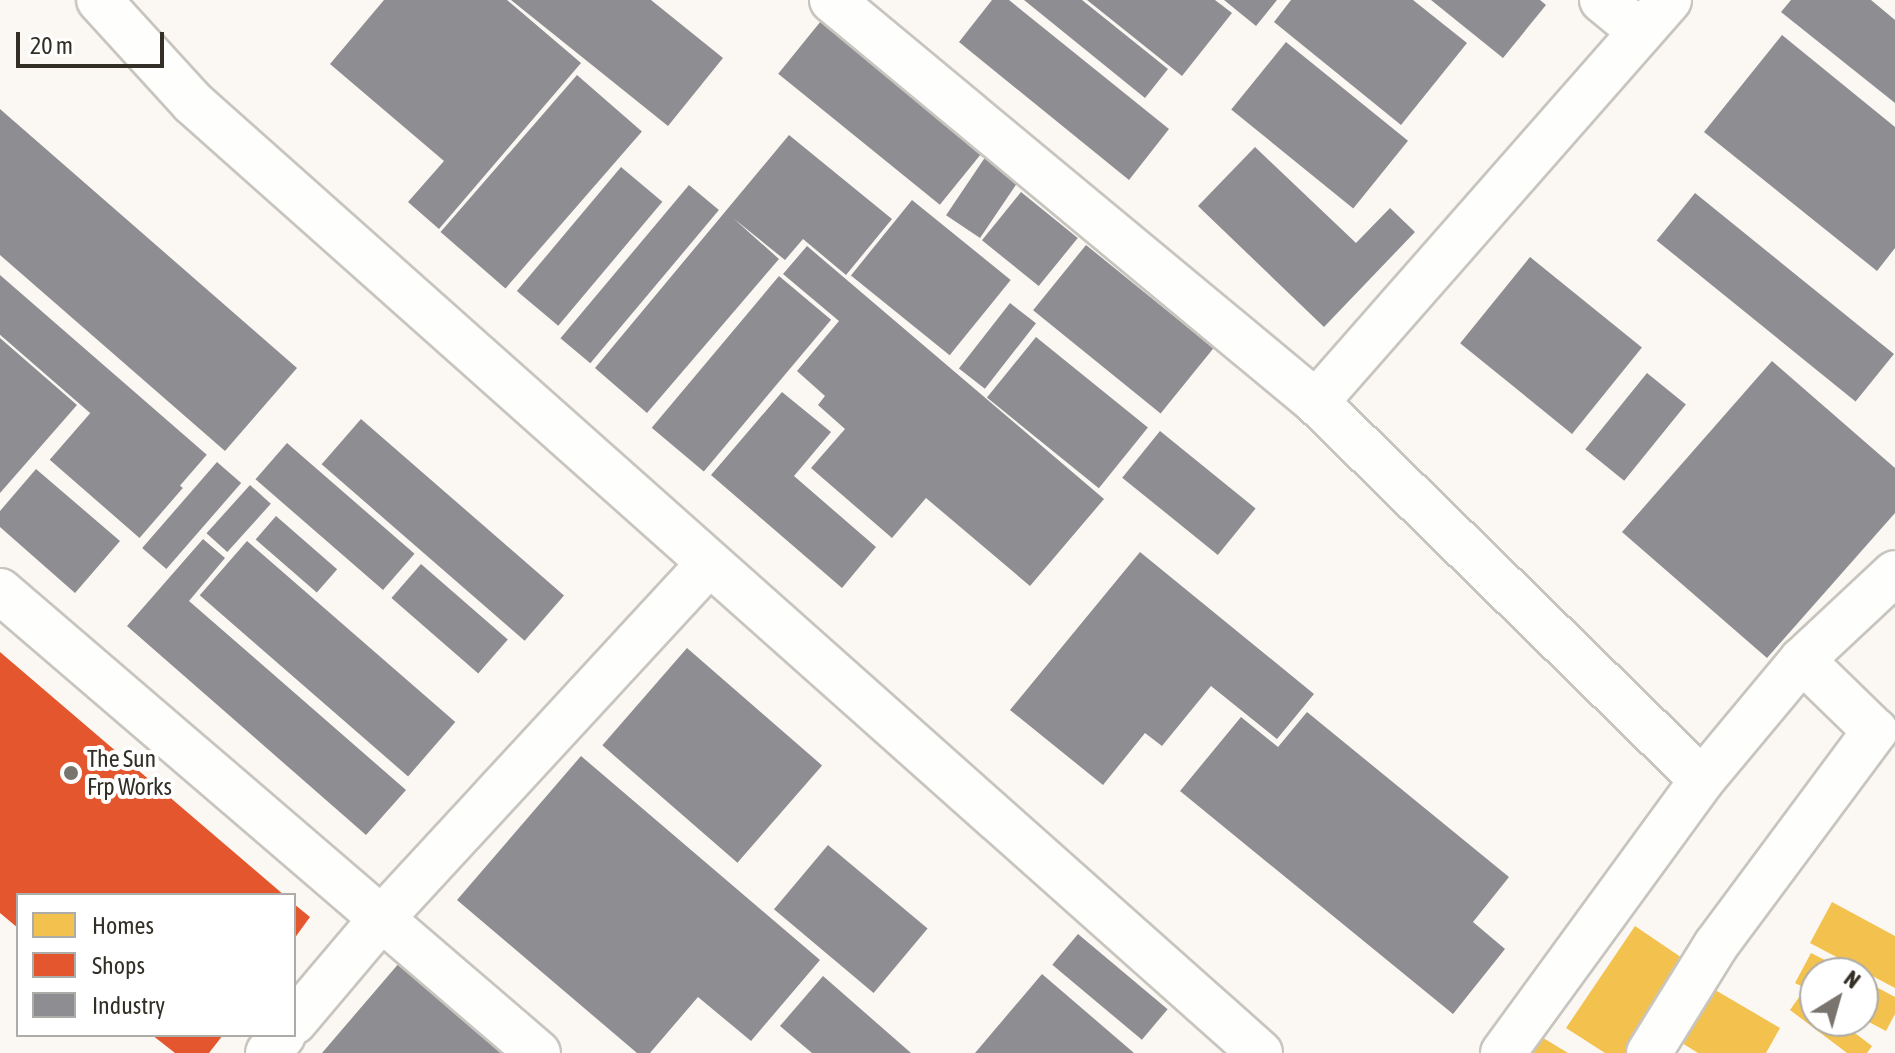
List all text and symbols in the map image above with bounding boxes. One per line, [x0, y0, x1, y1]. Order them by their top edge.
scale bar [20, 16, 168, 66]
text: 20 m [30, 32, 73, 59]
place label: The Sun Frp Works [87, 745, 172, 801]
marker: The Sun Frp Works [62, 764, 80, 782]
legend [16, 893, 296, 1037]
text: Homes [92, 912, 154, 939]
text: Shops [92, 952, 145, 979]
north arrow [1799, 957, 1879, 1037]
text: N [1839, 965, 1865, 994]
text: Industry [92, 992, 165, 1019]

